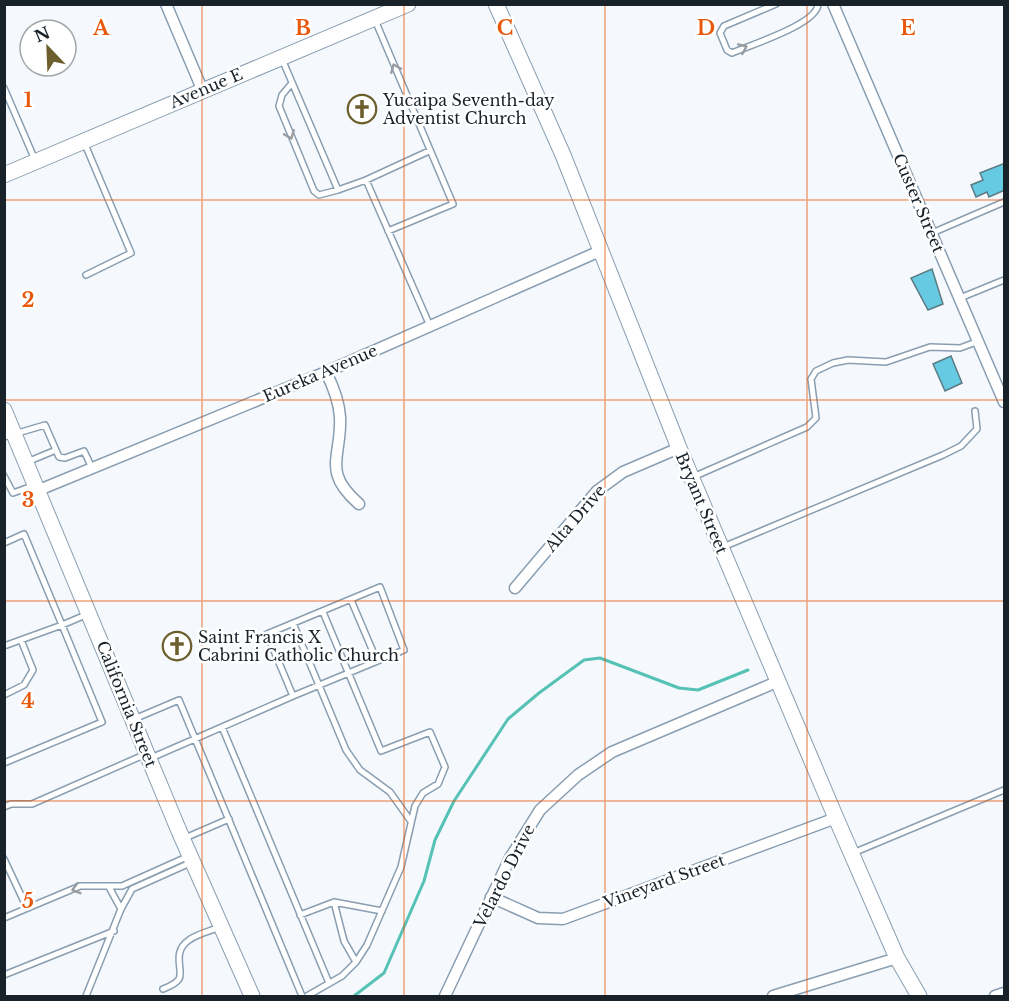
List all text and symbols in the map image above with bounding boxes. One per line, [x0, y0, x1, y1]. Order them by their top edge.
text: A [92, 16, 110, 40]
text: B [295, 16, 311, 40]
text: C [497, 16, 513, 40]
text: D [697, 16, 715, 40]
text: E [900, 16, 916, 40]
north arrow [18, 18, 78, 78]
text: N [31, 22, 53, 46]
one-way arrow [736, 43, 747, 55]
one-way arrow [390, 63, 402, 74]
street label: Avenue E [166, 64, 245, 113]
text: 1 [24, 88, 33, 112]
place label: Yucaipa Seventh-day Adventist Church [382, 90, 555, 128]
church icon: Yucaipa Seventh-day Adventist Church [346, 93, 378, 125]
one-way arrow [283, 128, 295, 139]
street label: Custer Street [889, 150, 949, 256]
text: 2 [21, 288, 35, 312]
street label: Eureka Avenue [260, 340, 380, 406]
street label: Bryant Street [672, 449, 732, 557]
street label: Alta Drive [540, 480, 610, 556]
text: 3 [22, 488, 34, 512]
place label: Saint Francis X Cabrini Catholic Church [198, 627, 399, 665]
church icon: Saint Francis X Cabrini Catholic Church [161, 630, 193, 662]
street label: California Street [92, 638, 162, 770]
text: 4 [21, 689, 35, 713]
street label: Velardo Drive [469, 821, 539, 932]
street label: Vineyard Street [600, 850, 727, 913]
one-way arrow [71, 882, 82, 894]
text: 5 [22, 889, 34, 913]

